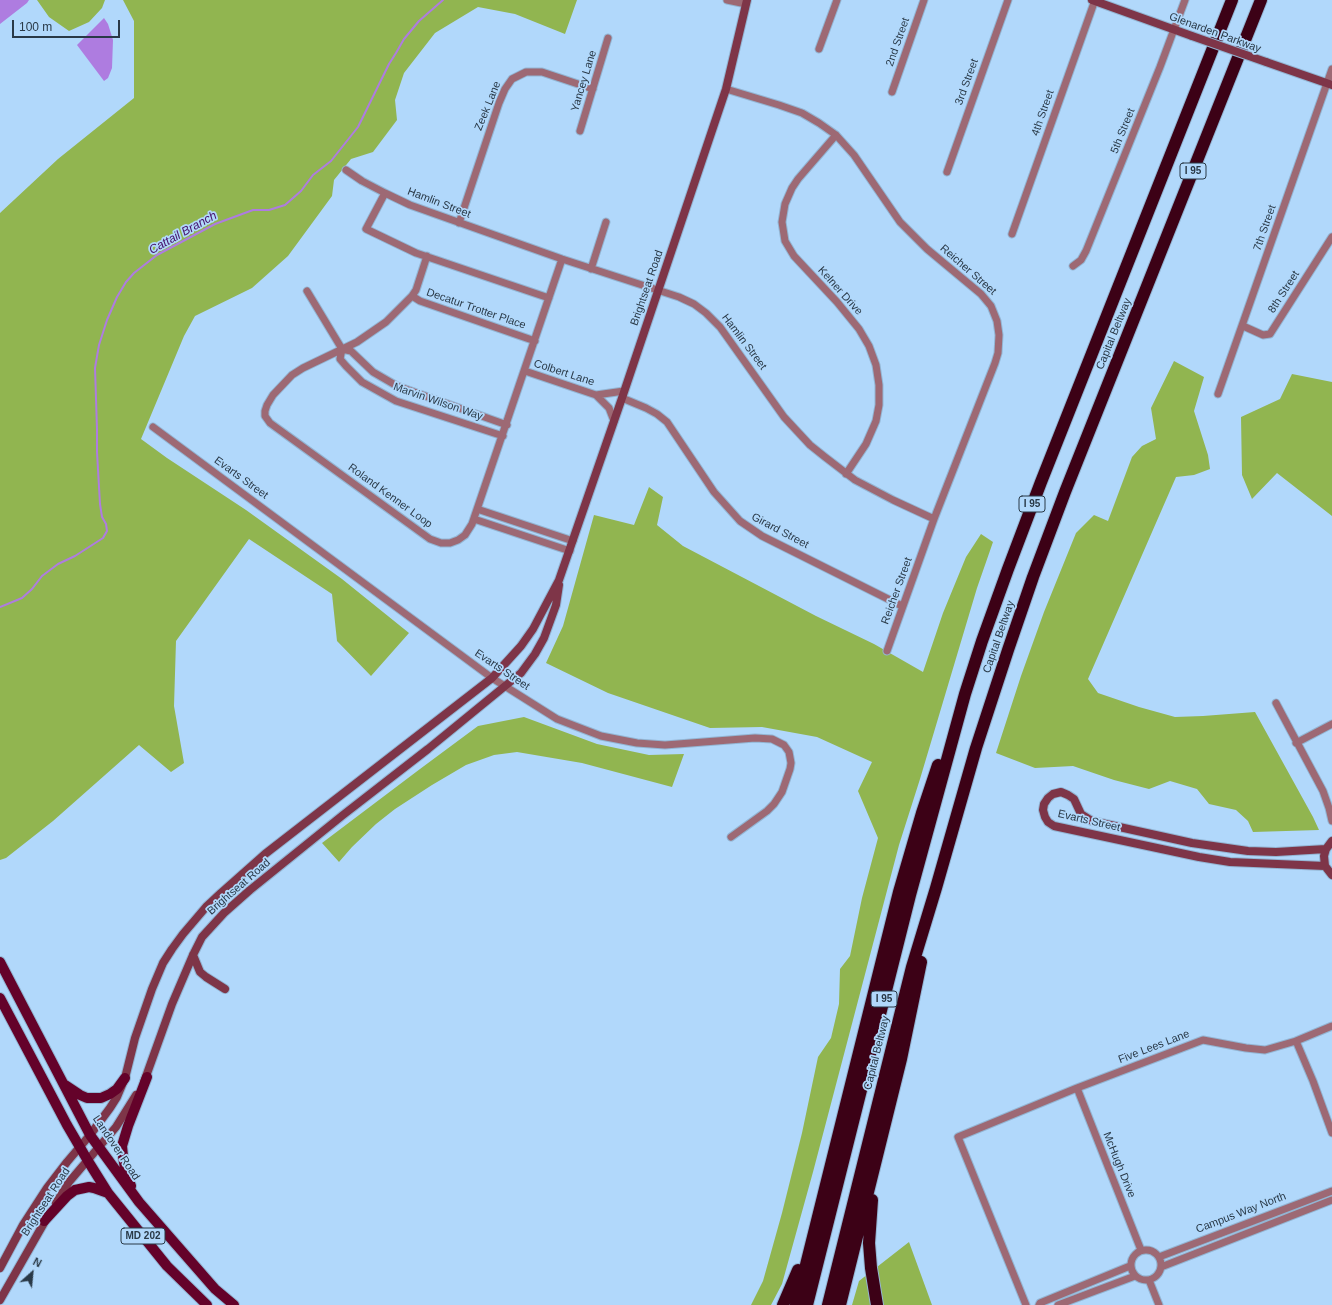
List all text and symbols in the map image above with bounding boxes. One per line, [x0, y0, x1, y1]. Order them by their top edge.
street label: Glenarden Parkway [1167, 10, 1263, 56]
scale bar [14, 12, 122, 38]
street label: 2nd Street [883, 16, 913, 68]
text: 100 m [19, 20, 52, 34]
street label: Yancey Lane [568, 49, 600, 113]
street label: 3rd Street [953, 57, 981, 107]
street label: Zeek Lane [472, 79, 504, 133]
street label: 4th Street [1029, 88, 1057, 138]
street label: 5th Street [1108, 106, 1138, 156]
road number: I 95 [1180, 163, 1206, 179]
street label: Hamlin Street [406, 185, 472, 221]
street label: 7th Street [1251, 203, 1279, 253]
water label: Cattail Branch [147, 208, 219, 258]
street label: Reicher Street [937, 242, 999, 298]
street label: Brightseat Road [628, 249, 666, 327]
street label: Kelner Drive [815, 264, 865, 318]
street label: 8th Street [1265, 268, 1303, 316]
street label: Decatur Trotter Place [425, 286, 527, 332]
street label: Capital Beltway [1094, 296, 1134, 372]
street label: Hamlin Street [719, 311, 769, 373]
street label: Colbert Lane [532, 357, 596, 389]
street label: Marvin Wilson Way [392, 381, 484, 423]
street label: Evarts Street [211, 454, 271, 502]
street label: Roland Kenner Loop [345, 461, 435, 531]
road number: I 95 [1019, 496, 1045, 512]
street label: Girard Street [749, 510, 811, 552]
street label: Reicher Street [879, 556, 915, 626]
street label: Capital Beltway [980, 599, 1018, 675]
street label: Evarts Street [472, 647, 532, 693]
street label: Evarts Street [1057, 807, 1121, 835]
street label: Brightseat Road [205, 856, 273, 918]
road number: I 95 [871, 991, 897, 1007]
street label: Capital Beltway [861, 1015, 893, 1091]
street label: Five Lees Lane [1117, 1027, 1191, 1067]
street label: Landover Road [89, 1113, 143, 1183]
street label: McHugh Drive [1100, 1130, 1138, 1200]
street label: Brightseat Road [19, 1165, 73, 1239]
street label: Campus Way North [1194, 1190, 1288, 1236]
road number: MD 202 [121, 1228, 165, 1244]
north arrow [12, 1253, 52, 1293]
text: N [31, 1255, 44, 1269]

